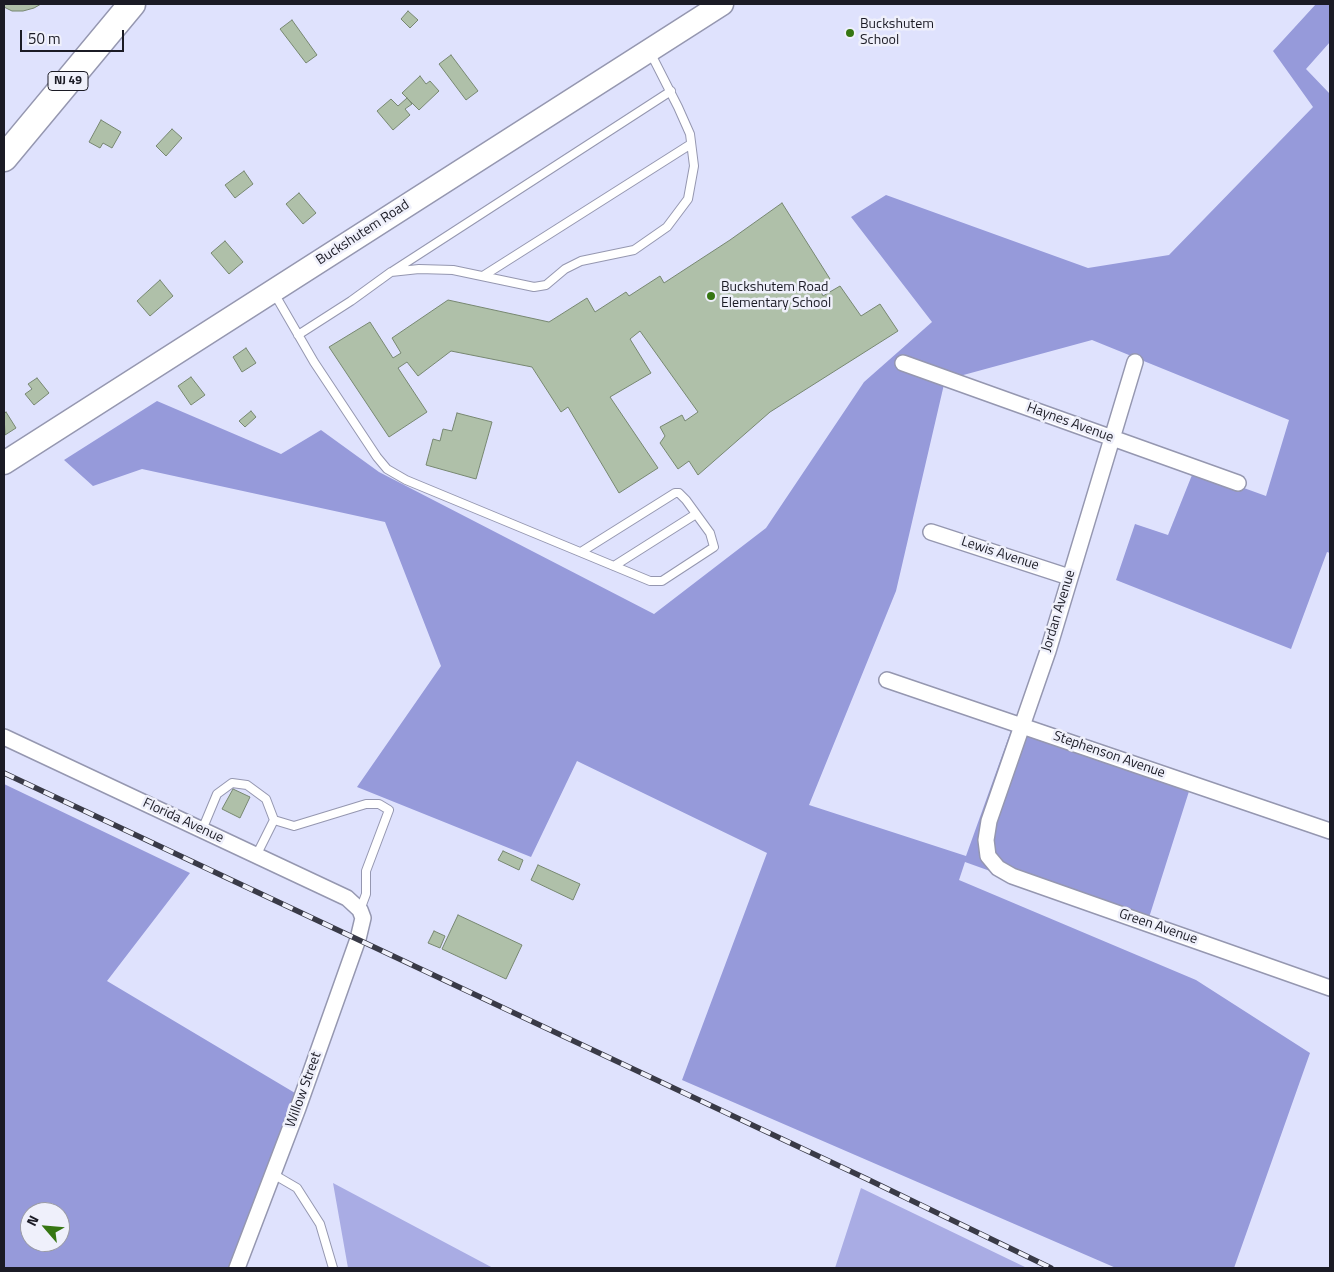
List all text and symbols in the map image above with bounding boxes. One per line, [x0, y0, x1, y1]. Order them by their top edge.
place label: Buckshutem School [860, 17, 934, 49]
scale bar [22, 20, 126, 52]
text: 50 m [28, 27, 61, 50]
marker: Buckshutem School [844, 27, 856, 39]
road number: NJ 49 [48, 72, 88, 90]
street label: Buckshutem Road [313, 197, 413, 269]
place label: Buckshutem Road Elementary School [721, 280, 831, 312]
marker: Buckshutem Road Elementary School [705, 290, 717, 302]
street label: Haynes Avenue [1024, 400, 1116, 446]
street label: Lewis Avenue [959, 534, 1041, 574]
street label: Jordan Avenue [1039, 568, 1079, 654]
street label: Stephenson Avenue [1051, 728, 1167, 782]
street label: Florida Avenue [140, 795, 226, 847]
street label: Green Avenue [1117, 906, 1199, 948]
street label: Willow Street [283, 1050, 325, 1130]
north arrow [20, 1202, 70, 1252]
text: N [21, 1211, 44, 1230]

